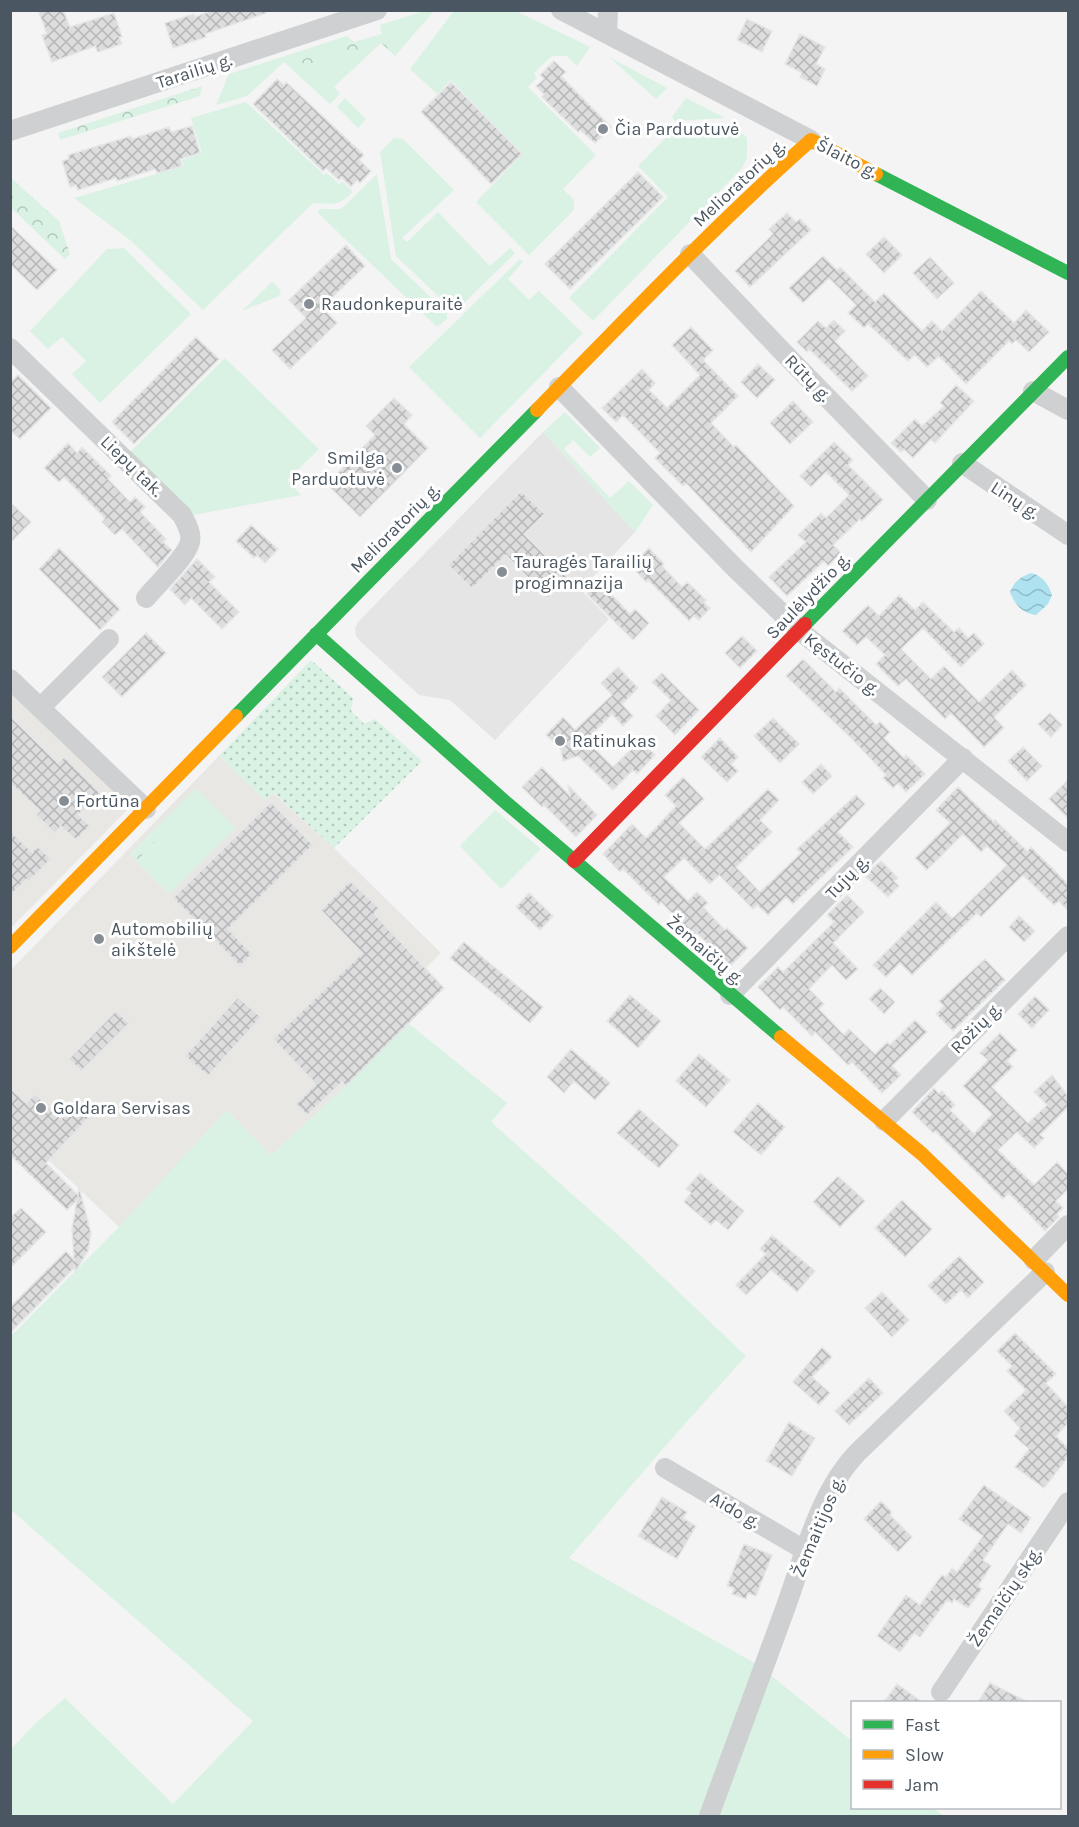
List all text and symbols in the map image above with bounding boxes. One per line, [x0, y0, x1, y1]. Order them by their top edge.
street label: Tarailių g. [153, 48, 235, 94]
place label: Čia Parduotuvė [615, 118, 739, 140]
marker: Čia Parduotuvė [596, 122, 610, 136]
street label: Šlaito g. [813, 133, 881, 183]
street label: Melioratorių g. [688, 135, 790, 231]
place label: Raudonkepuraitė [321, 293, 463, 315]
marker: Raudonkepuraitė [302, 297, 316, 311]
street label: Rūtų g. [780, 350, 836, 406]
street label: Liepų tak. [96, 431, 168, 501]
place label: Smilga Parduotuvė [291, 447, 385, 490]
marker: Smilga Parduotuvė [390, 461, 404, 475]
street label: Linų g. [987, 476, 1043, 524]
street label: Melioratorių g. [345, 478, 445, 578]
street label: Saulėlydžio g. [761, 548, 855, 644]
place label: Tauragės Tarailių progimnazija [514, 551, 652, 594]
marker: Tauragės Tarailių progimnazija [495, 565, 509, 579]
street label: Kęstučio g. [800, 628, 884, 700]
place label: Ratinukas [572, 730, 656, 752]
marker: Ratinukas [553, 734, 567, 748]
place label: Fortūna [76, 790, 140, 812]
marker: Fortūna [57, 794, 71, 808]
street label: Tujų g. [821, 850, 873, 904]
street label: Žemaičių g. [662, 910, 748, 990]
place label: Automobilių aikštelė [111, 918, 213, 961]
marker: Automobilių aikštelė [92, 932, 106, 946]
street label: Rožių g. [946, 998, 1006, 1058]
place label: Goldara Servisas [53, 1097, 191, 1119]
marker: Goldara Servisas [34, 1101, 48, 1115]
street label: Žemaitijos g. [787, 1474, 849, 1580]
street label: Aido g. [706, 1487, 764, 1533]
street label: Žemaičių skg. [964, 1543, 1046, 1651]
legend [851, 1701, 1061, 1809]
text: Fast [905, 1714, 940, 1736]
text: Slow [905, 1744, 944, 1766]
text: Jam [905, 1774, 939, 1796]

